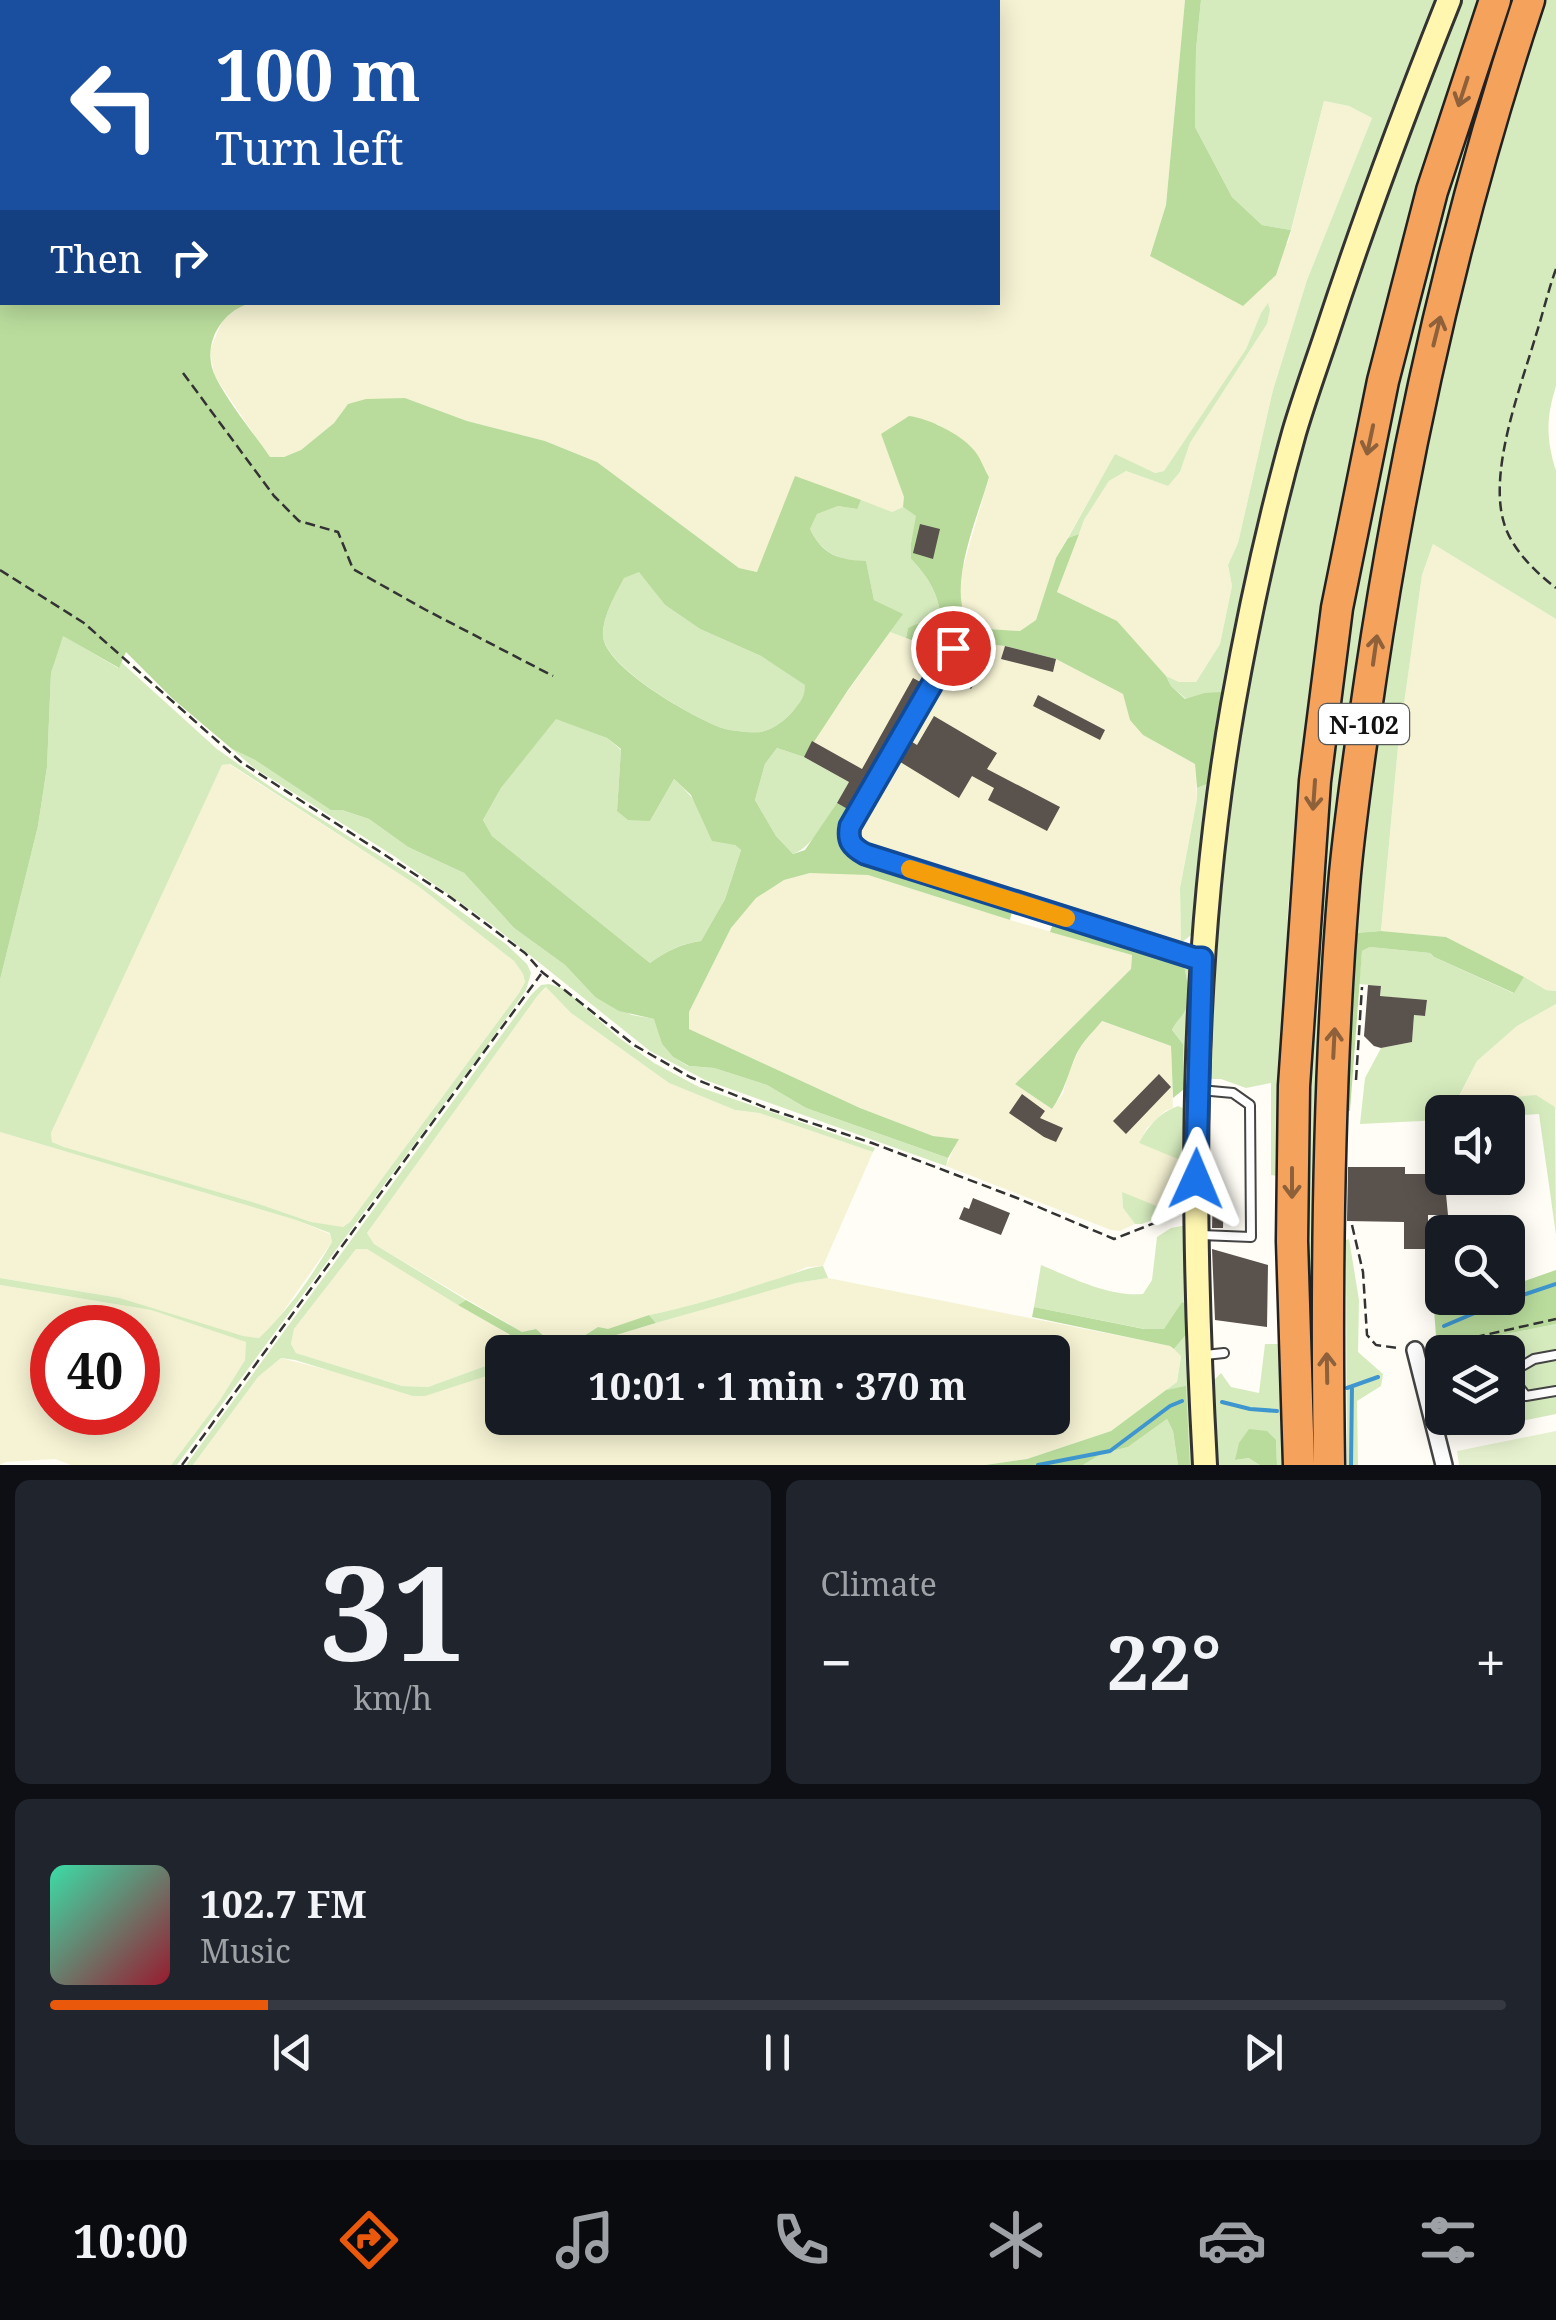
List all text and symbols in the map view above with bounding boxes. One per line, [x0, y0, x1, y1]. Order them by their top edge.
text: 100 m [215, 26, 421, 122]
icon: left [50, 40, 180, 170]
one-way arrow [1453, 76, 1471, 108]
text: Turn left [215, 117, 404, 178]
icon: right [162, 230, 217, 285]
text: Then [50, 232, 142, 284]
one-way arrow [1428, 316, 1447, 347]
one-way arrow [1360, 423, 1379, 455]
pin [911, 606, 996, 691]
icon: arrive [926, 621, 981, 676]
one-way arrow [1366, 634, 1384, 667]
road number: N-102 [1319, 704, 1409, 744]
one-way arrow [1304, 779, 1323, 811]
one-way arrow [1325, 1027, 1344, 1059]
map controls [1425, 1095, 1525, 1435]
button: sound [1425, 1095, 1525, 1195]
position arrow [1144, 1127, 1248, 1231]
one-way arrow [1283, 1167, 1302, 1199]
button: search [1425, 1215, 1525, 1315]
speed limit sign: 40 [30, 1305, 160, 1435]
button: layers [1425, 1335, 1525, 1435]
one-way arrow [1318, 1352, 1337, 1384]
text: 10:01 · 1 min · 370 m [588, 1359, 967, 1411]
text: 31 [319, 1522, 466, 1699]
text: Climate [821, 1562, 937, 1605]
text: 22° [1106, 1610, 1221, 1712]
text: − [821, 1624, 852, 1699]
text: + [1475, 1624, 1506, 1699]
text: km/h [354, 1676, 432, 1719]
text: 102.7 FM [200, 1877, 367, 1929]
text: Music [200, 1929, 291, 1972]
icon: previous [265, 2025, 320, 2080]
icon: pause [750, 2025, 805, 2080]
icon: next [1236, 2025, 1291, 2080]
icon: directions [334, 2205, 404, 2275]
icon: music [550, 2205, 620, 2275]
icon: phone [766, 2205, 836, 2275]
icon: climate [981, 2205, 1051, 2275]
icon: car [1197, 2205, 1267, 2275]
icon: filters [1413, 2205, 1483, 2275]
text: 10:00 [73, 2210, 188, 2271]

